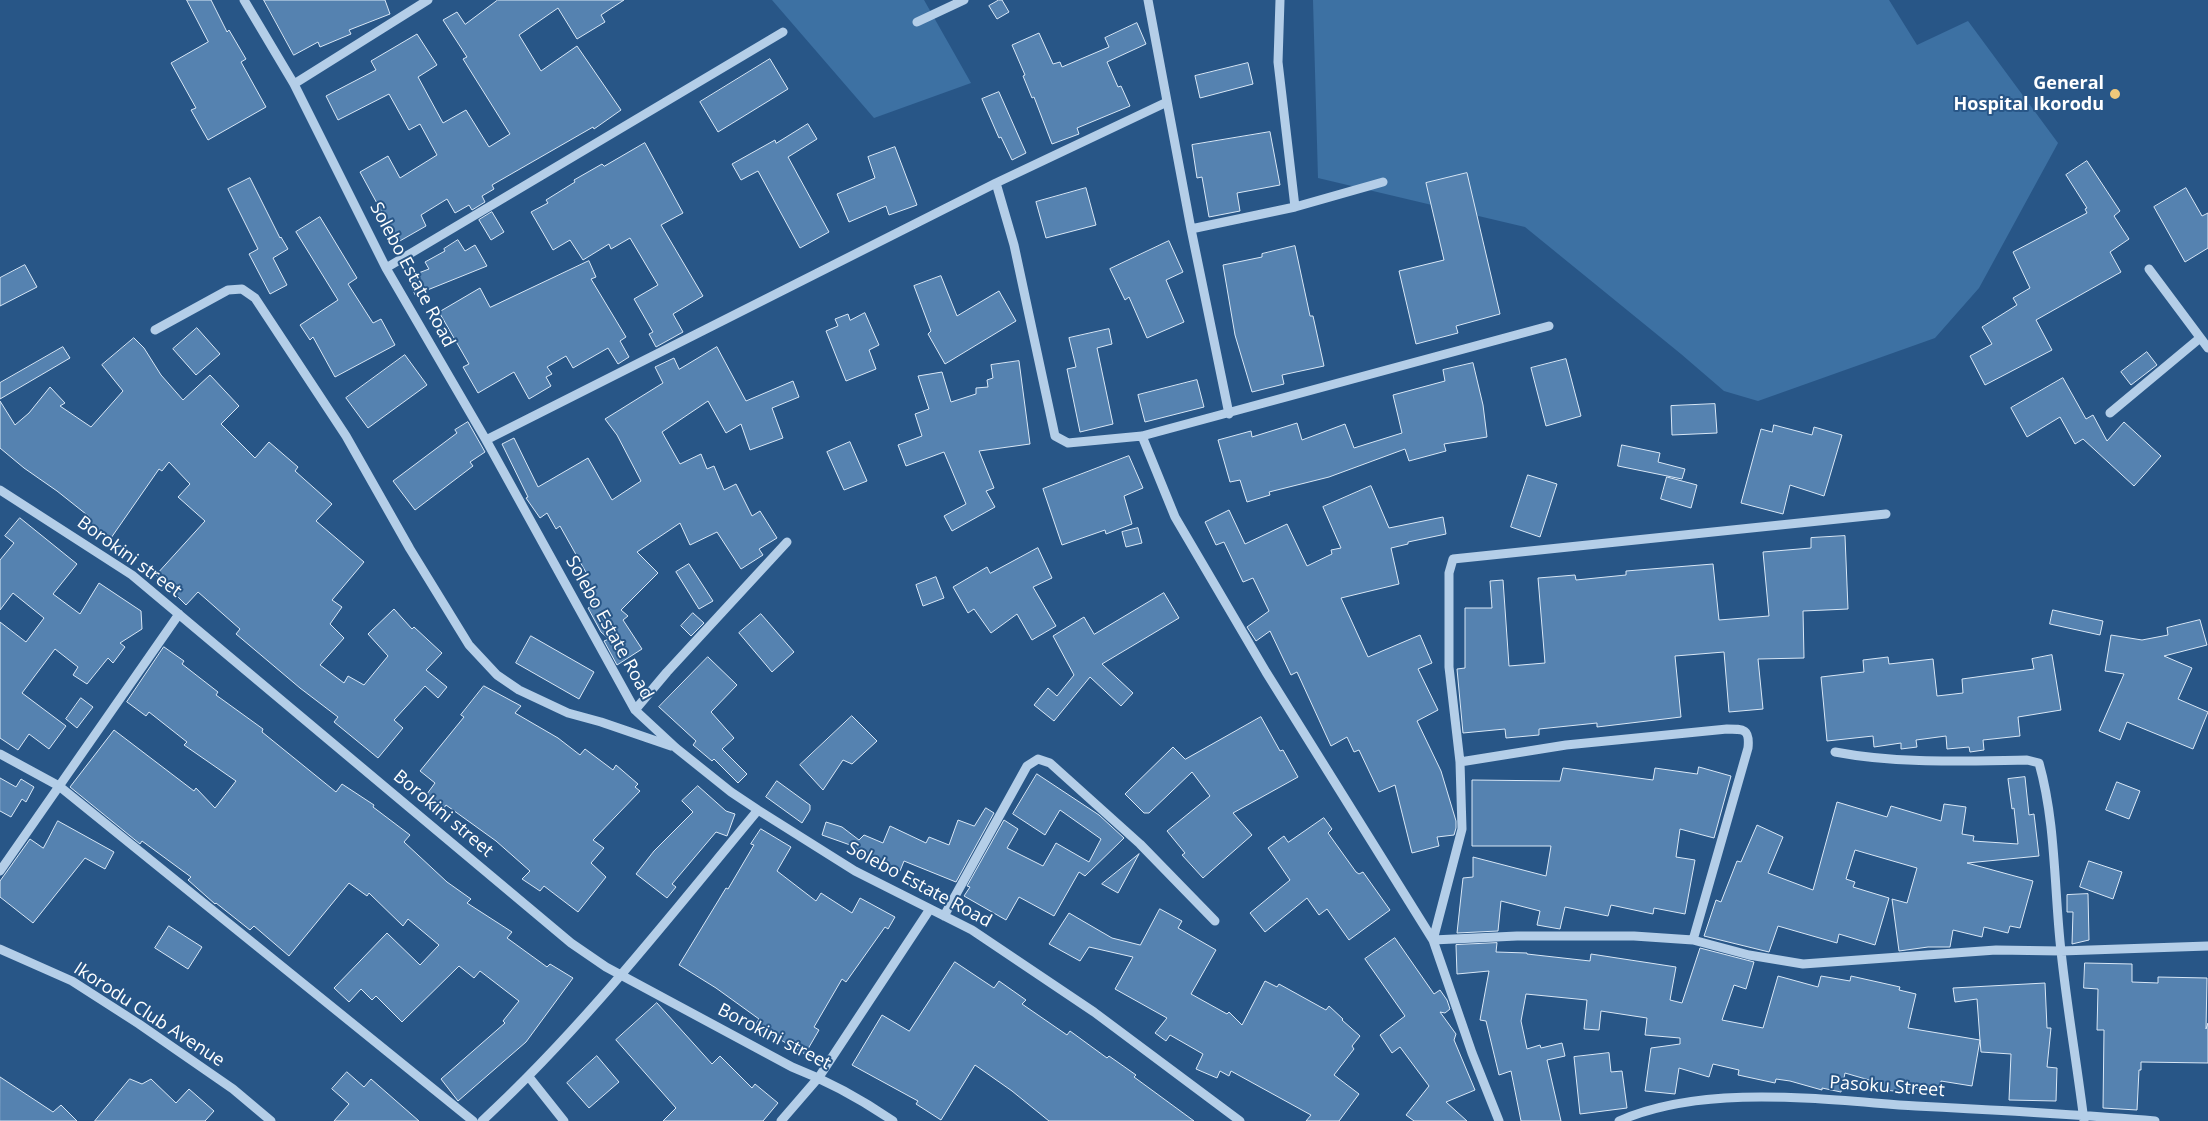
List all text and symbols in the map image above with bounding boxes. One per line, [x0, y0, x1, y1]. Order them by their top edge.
place label: General Hospital Ikorodu [1954, 73, 2104, 116]
marker: General Hospital Ikorodu [2108, 87, 2122, 101]
street label: Solebo Estate Road [365, 199, 459, 351]
street label: Borokini street [73, 512, 185, 602]
street label: Solebo Estate Road [561, 552, 657, 704]
street label: Borokini street [389, 766, 497, 862]
street label: Solebo Estate Road [843, 838, 995, 932]
street label: Ikorodu Club Avenue [70, 958, 228, 1072]
street label: Borokini street [714, 999, 834, 1075]
street label: Pasoku Street [1829, 1072, 1945, 1102]

